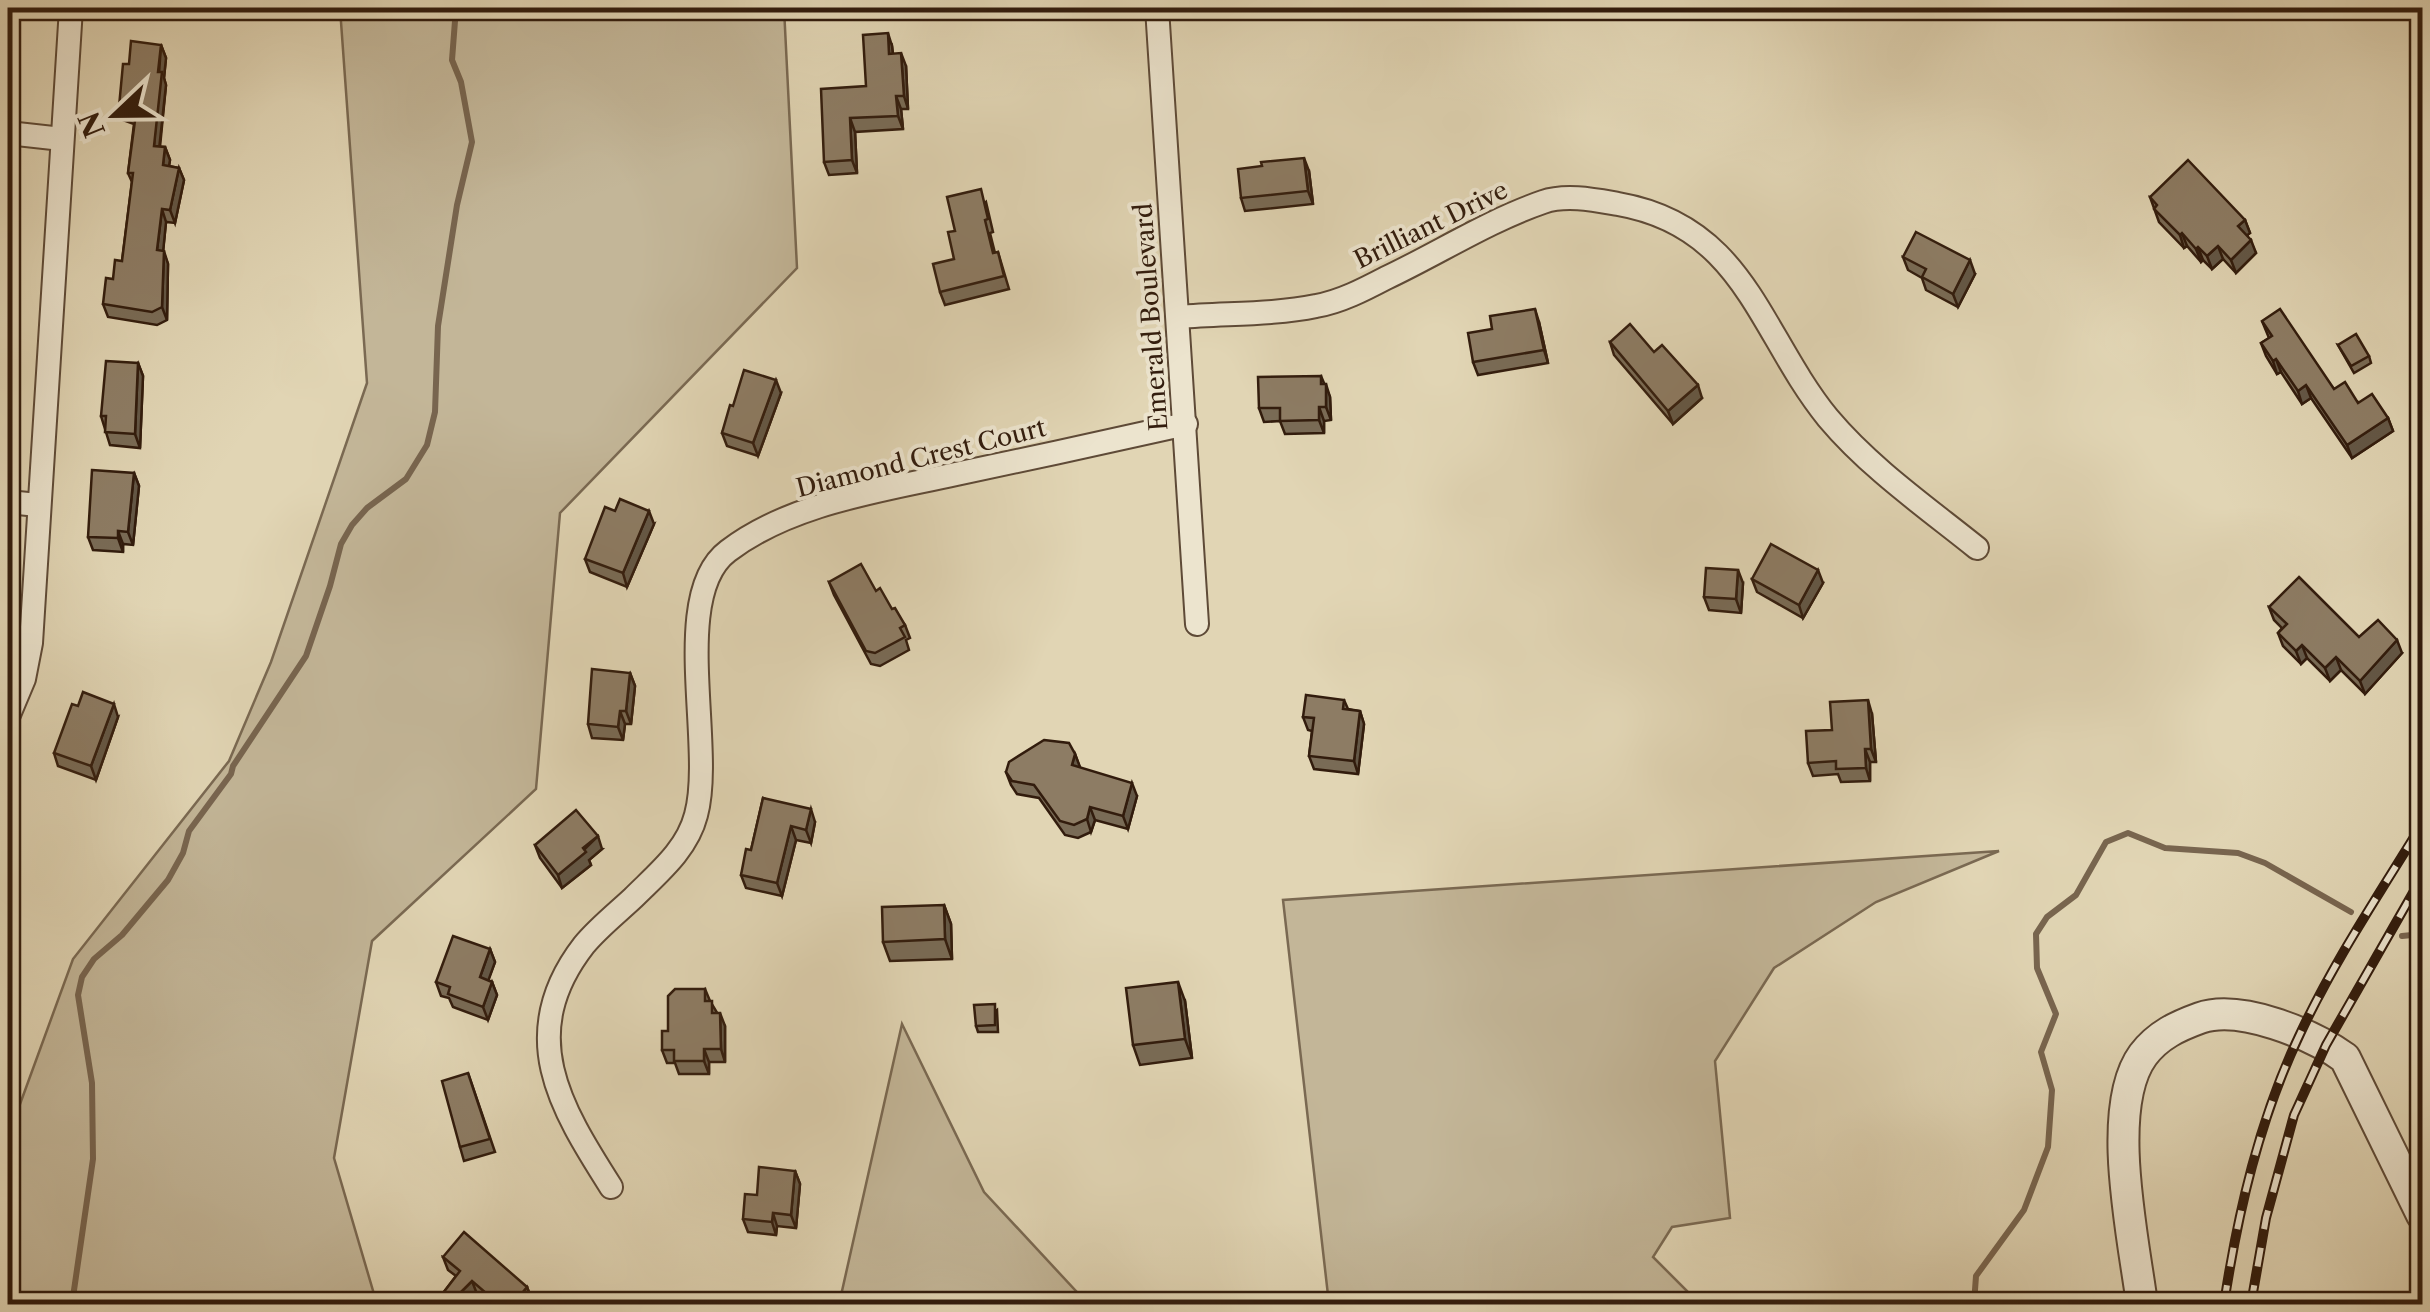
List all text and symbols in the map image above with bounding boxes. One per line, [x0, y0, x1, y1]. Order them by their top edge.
north arrow [65, 65, 165, 165]
text: N [71, 107, 112, 142]
street label: Brilliant Drive [1349, 174, 1513, 276]
street label: Emerald Boulevard [1128, 202, 1174, 432]
street label: Diamond Crest Court [793, 412, 1049, 504]

